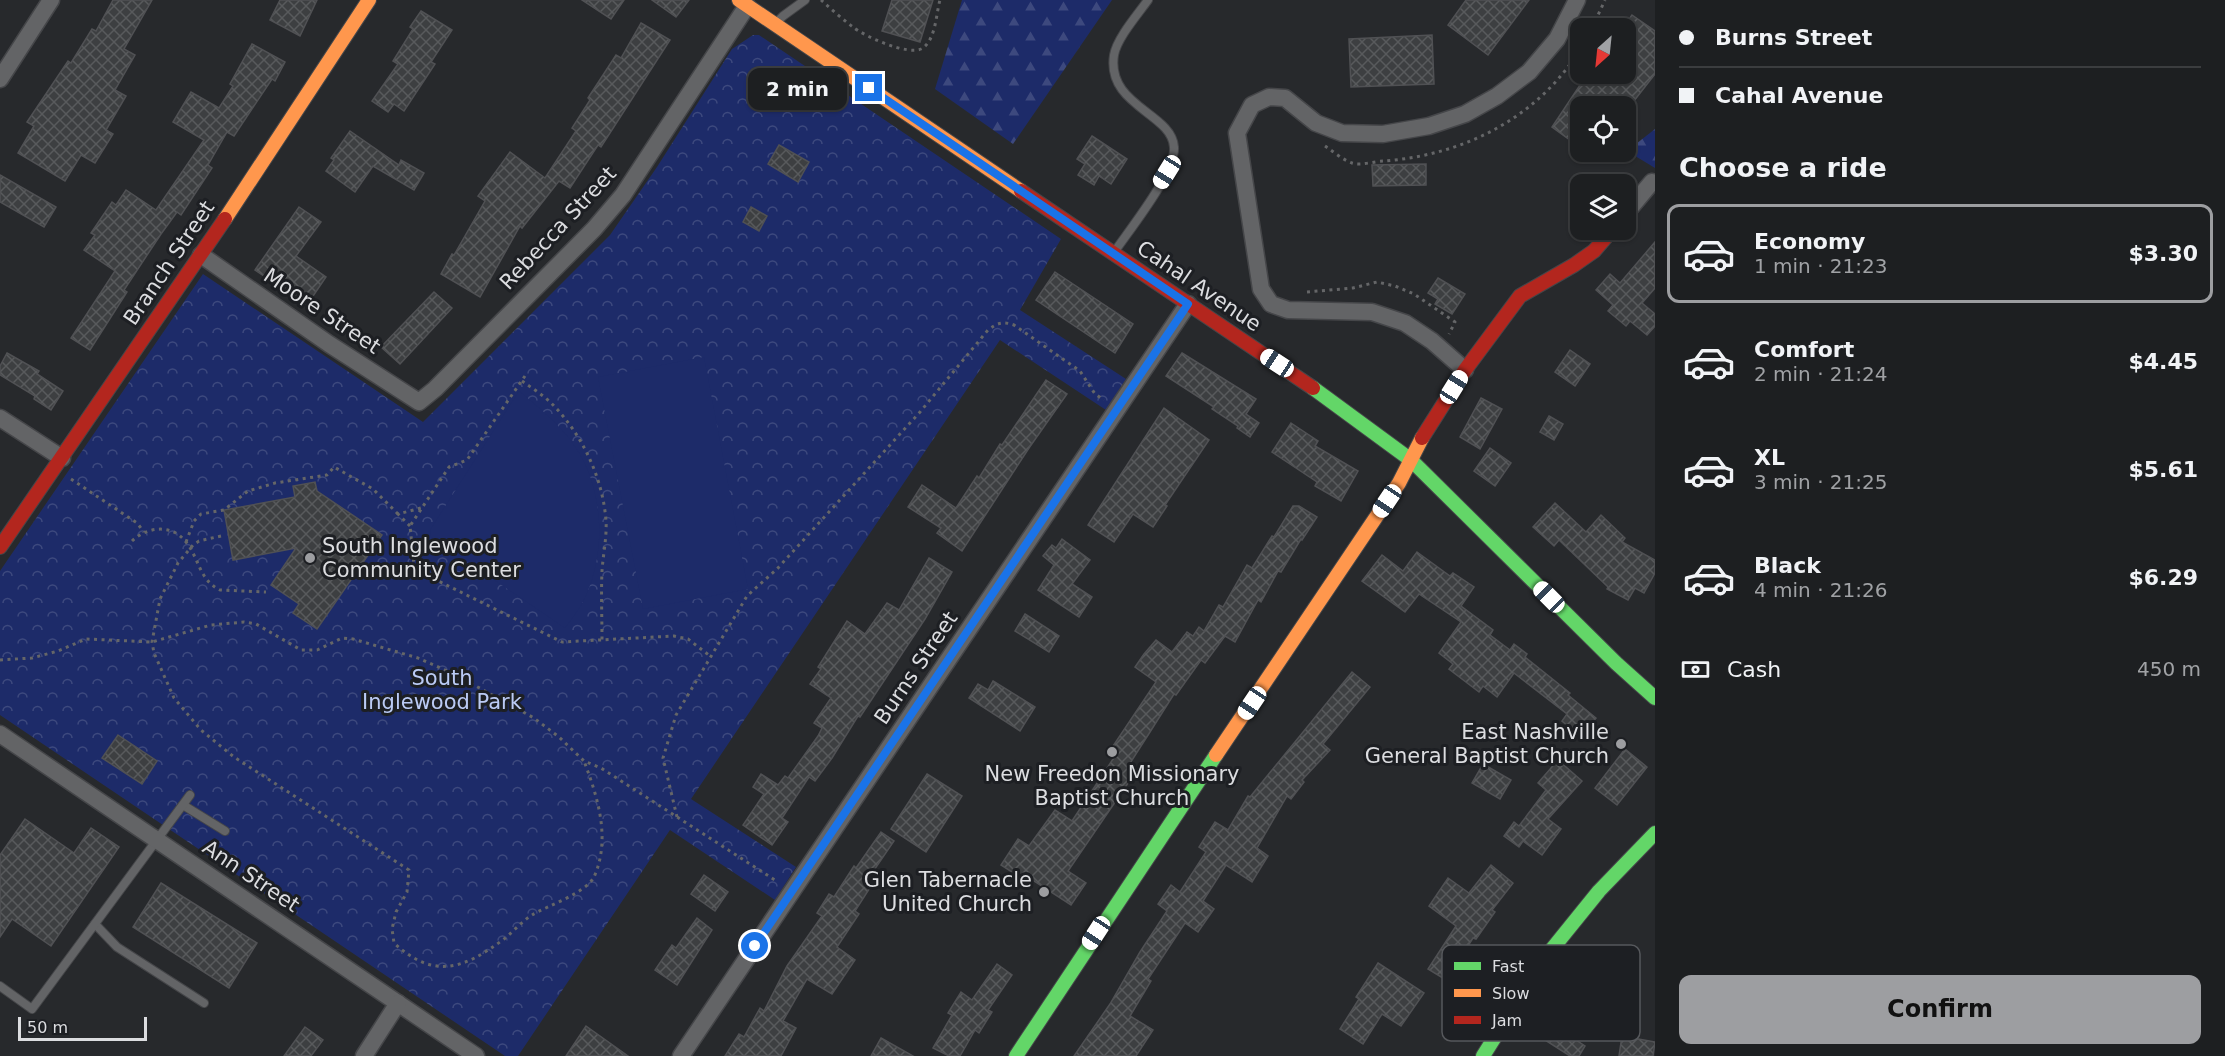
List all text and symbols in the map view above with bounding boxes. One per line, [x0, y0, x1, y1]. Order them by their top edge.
north arrow [1570, 18, 1636, 84]
map controls [1570, 18, 1636, 240]
text: Burns Street [1715, 25, 1872, 50]
callout: 2 min [749, 67, 848, 109]
route end [855, 74, 882, 101]
text: 2 min [766, 77, 829, 101]
text: Cahal Avenue [1715, 83, 1883, 108]
button: locate [1570, 96, 1636, 162]
car [1150, 152, 1184, 192]
text: Choose a ride [1679, 152, 1887, 183]
street label: Rebecca Street [495, 162, 621, 294]
button: layers [1570, 174, 1636, 240]
street label: Branch Street [119, 196, 219, 330]
icon: car [1682, 227, 1736, 281]
text: Economy [1754, 229, 1865, 254]
street label: Cahal Avenue [1132, 236, 1266, 336]
text: $3.30 [2128, 241, 2198, 266]
text: 1 min · 21:23 [1754, 254, 1888, 278]
street label: Moore Street [259, 263, 385, 359]
icon: car [1682, 335, 1736, 389]
text: Comfort [1754, 337, 1854, 362]
car [1257, 346, 1297, 380]
text: $4.45 [2128, 349, 2198, 374]
text: 2 min · 21:24 [1754, 362, 1888, 386]
car [1437, 367, 1471, 407]
icon: car [1682, 443, 1736, 497]
text: XL [1754, 445, 1785, 470]
text: $5.61 [2128, 457, 2198, 482]
text: 3 min · 21:25 [1754, 470, 1888, 494]
car [1369, 481, 1405, 521]
place label: South Inglewood Community Center [322, 534, 521, 582]
marker: South Inglewood Community Center [303, 551, 317, 565]
icon: car [1682, 551, 1736, 605]
text: Black [1754, 553, 1821, 578]
text: $6.29 [2128, 565, 2198, 590]
car [1530, 578, 1568, 616]
text: 4 min · 21:26 [1754, 578, 1888, 602]
street label: Burns Street [870, 607, 962, 729]
icon: cash [1679, 653, 1712, 686]
text: Cash [1727, 657, 1781, 682]
text: 450 m [2137, 657, 2201, 681]
park label: South Inglewood Park [362, 666, 523, 714]
car [1234, 683, 1270, 723]
place label: East Nashville General Baptist Church [1365, 720, 1609, 768]
marker: East Nashville General Baptist Church [1614, 737, 1628, 751]
marker: New Freedon Missionary Baptist Church [1105, 745, 1119, 759]
place label: New Freedon Missionary Baptist Church [985, 762, 1239, 810]
street label: Ann Street [198, 835, 304, 917]
place label: Glen Tabernacle United Church [864, 868, 1032, 916]
marker: Glen Tabernacle United Church [1037, 885, 1051, 899]
car [1079, 913, 1113, 953]
route start [741, 932, 768, 959]
legend [1442, 945, 1640, 1041]
text: Fast [1492, 957, 1524, 976]
button: Confirm [1679, 975, 2201, 1044]
text: Slow [1492, 984, 1529, 1003]
text: Jam [1491, 1011, 1522, 1030]
scale bar [18, 1014, 147, 1042]
text: 50 m [27, 1018, 68, 1037]

